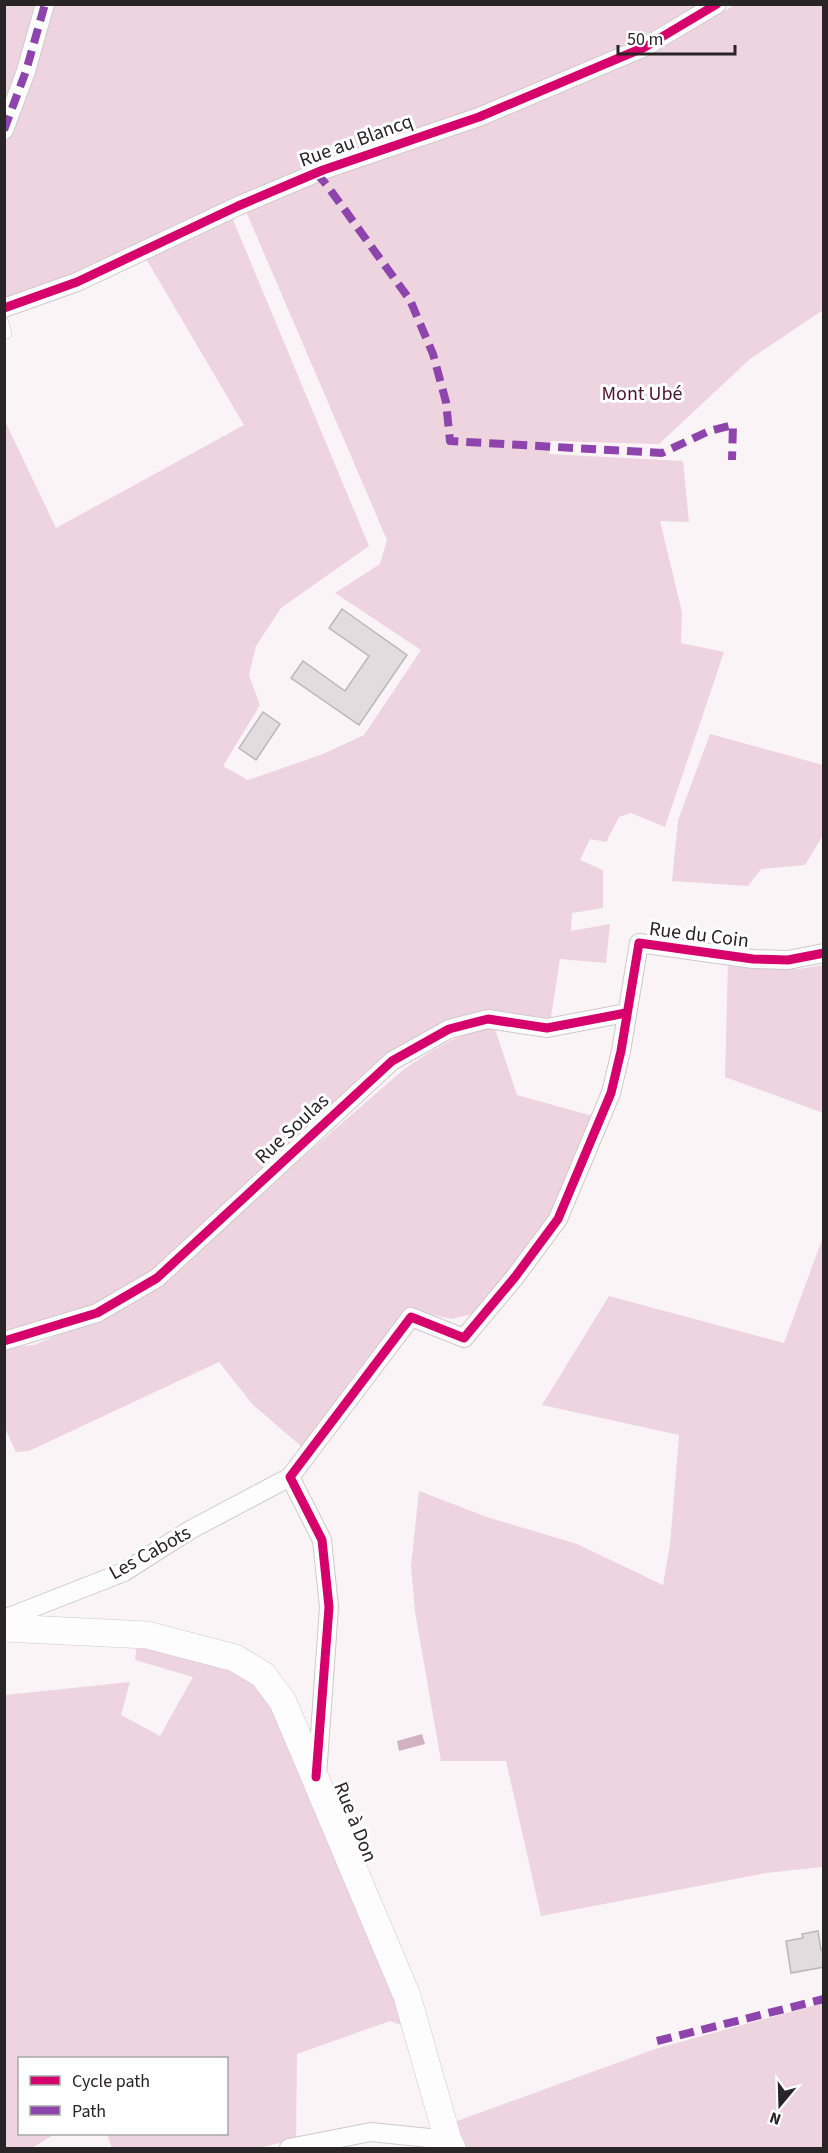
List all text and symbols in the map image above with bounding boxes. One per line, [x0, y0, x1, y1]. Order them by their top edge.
scale bar [618, 18, 735, 56]
text: 50 m [627, 27, 663, 52]
street label: Rue au Blancq [295, 108, 417, 174]
park label: Mont Ubé [602, 380, 683, 408]
street label: Rue du Coin [648, 915, 750, 955]
street label: Rue Soulas [249, 1087, 335, 1171]
street label: Les Cabots [104, 1519, 196, 1587]
street label: Rue à Don [326, 1778, 384, 1866]
legend [18, 2057, 228, 2135]
text: Cycle path [72, 2069, 150, 2094]
north arrow [750, 2075, 810, 2135]
text: Path [72, 2099, 106, 2124]
text: N [767, 2106, 784, 2130]

